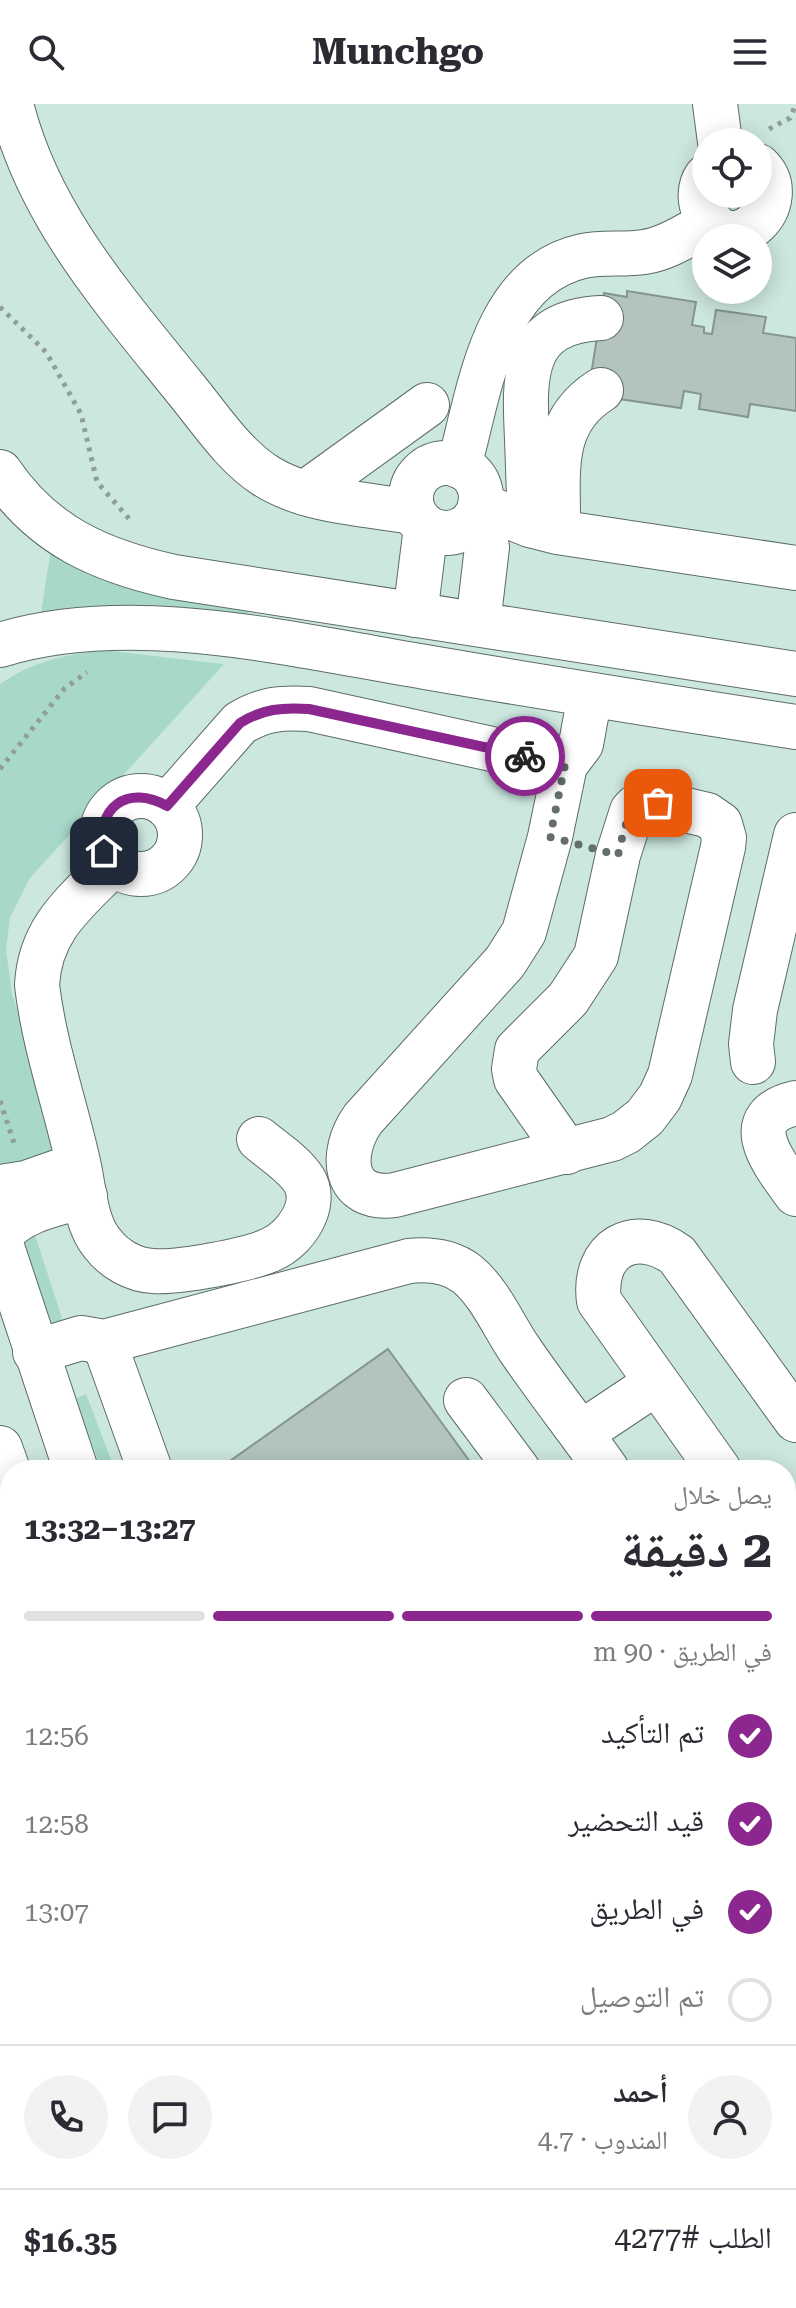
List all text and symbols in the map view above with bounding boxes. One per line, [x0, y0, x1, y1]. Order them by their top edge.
icon: search [24, 30, 68, 74]
icon: menu [728, 30, 772, 74]
text: Munchgo [312, 31, 484, 73]
map controls [692, 128, 772, 304]
button: locate [692, 128, 772, 208]
button: layers [692, 224, 772, 304]
courier [485, 716, 565, 796]
icon: bike [503, 734, 547, 778]
pin [624, 769, 692, 837]
icon: bag [636, 781, 680, 825]
pin [70, 817, 138, 885]
icon: home [82, 829, 126, 873]
text: يصل خلال [673, 1480, 772, 1510]
text: 13:27–13:32 [24, 1511, 196, 1546]
text: 2 دقيقة [621, 1519, 772, 1580]
text: في الطريق · 90 m [593, 1637, 772, 1667]
icon: check [728, 1714, 772, 1758]
text: تم التأكيد [601, 1715, 704, 1750]
text: 12:56 [24, 1721, 89, 1751]
icon: check [728, 1802, 772, 1846]
text: قيد التحضير [568, 1803, 704, 1838]
text: 12:58 [24, 1809, 89, 1839]
icon: check [728, 1890, 772, 1934]
text: في الطريق [589, 1891, 704, 1926]
text: 13:07 [24, 1897, 89, 1927]
text: تم التوصيل [580, 1979, 704, 2014]
text: أحمد [613, 2074, 668, 2109]
button: phone [24, 2075, 108, 2159]
button: chat [128, 2075, 212, 2159]
button: person [688, 2075, 772, 2159]
text: المندوب · 4.7 [538, 2125, 668, 2155]
text: الطلب #4277 [614, 2220, 772, 2255]
text: $16.35 [24, 2224, 117, 2259]

